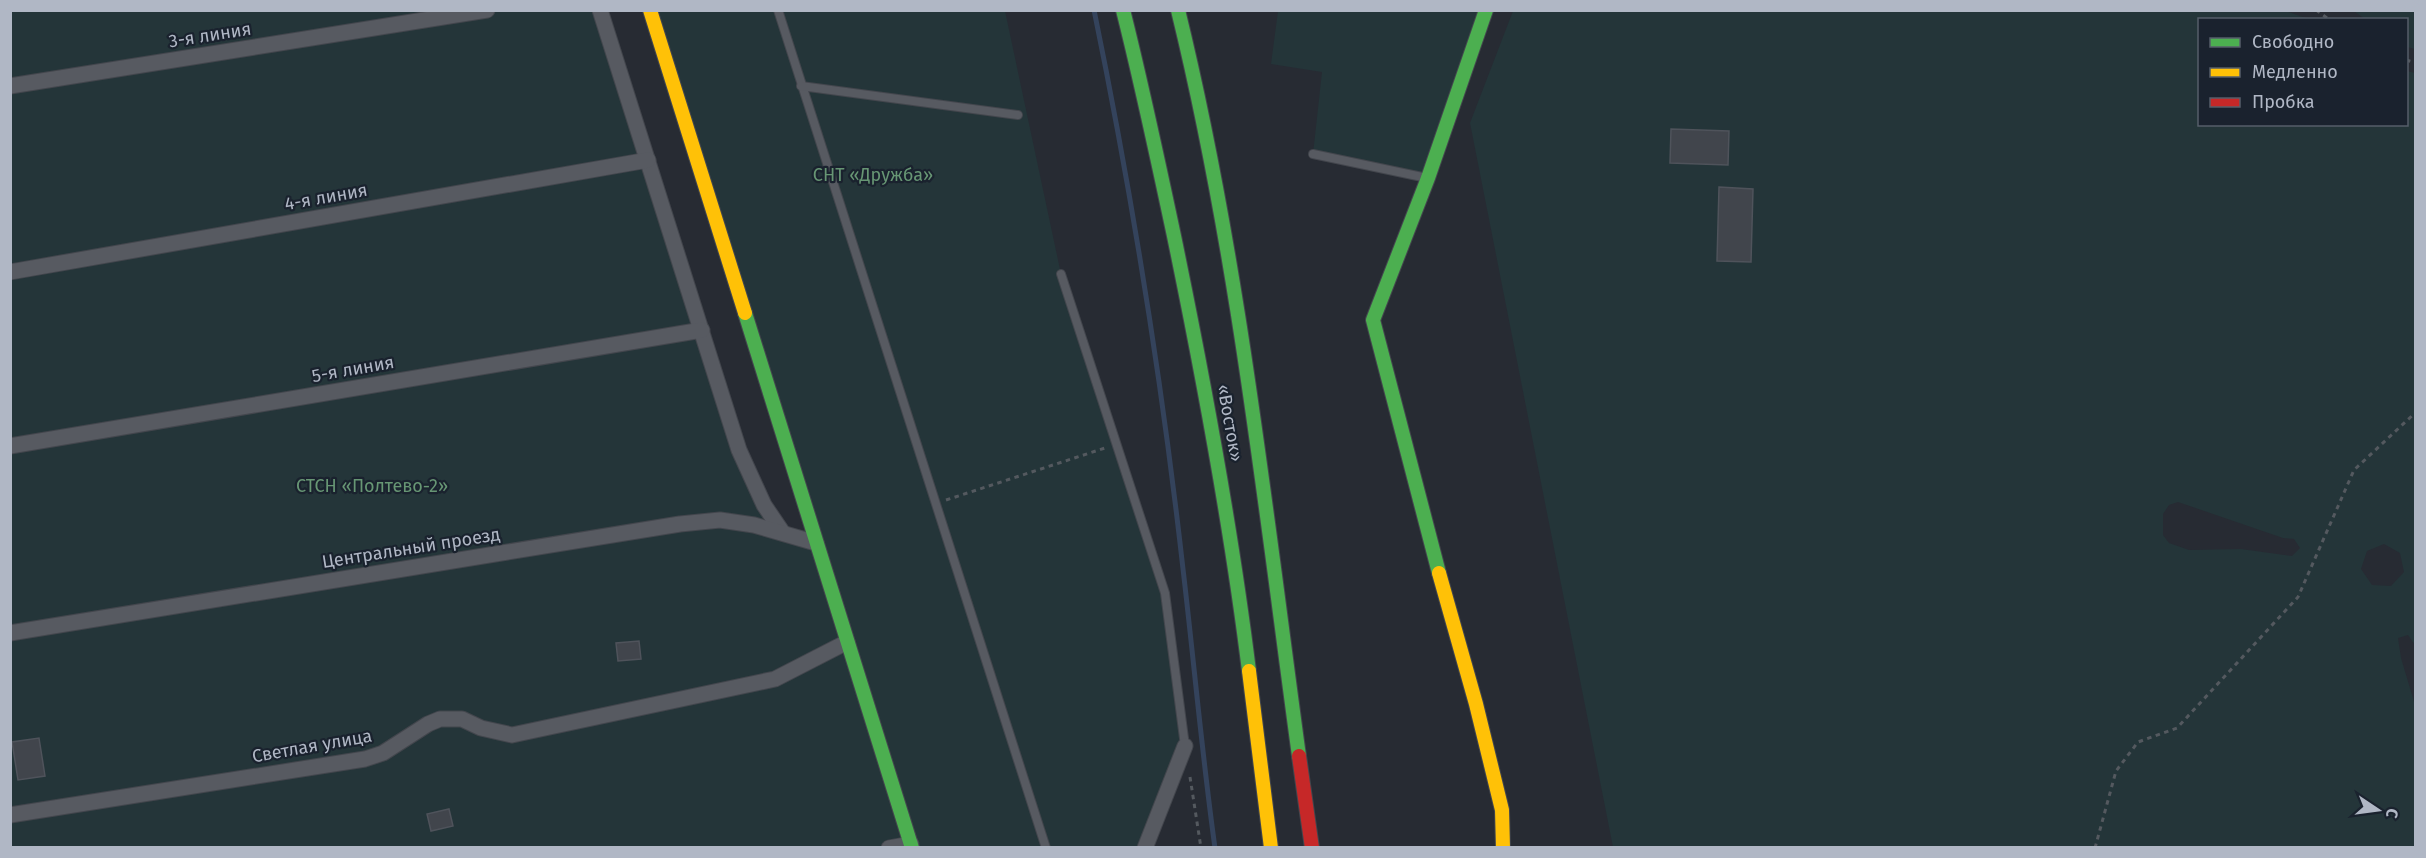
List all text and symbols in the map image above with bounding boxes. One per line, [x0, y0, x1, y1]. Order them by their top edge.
street label: 3-я линия [167, 18, 253, 52]
legend [2198, 18, 2408, 126]
text: Свободно [2252, 31, 2334, 53]
text: Медленно [2252, 61, 2338, 83]
text: Пробка [2252, 91, 2315, 113]
park label: СНТ «Дружба» [813, 164, 933, 186]
street label: 4-я линия [283, 179, 369, 215]
street label: 5-я линия [310, 351, 396, 387]
street label: «Восток» [1212, 383, 1248, 463]
park label: СТСН «Полтево-2» [296, 475, 448, 497]
street label: Центральный проезд [320, 523, 502, 573]
street label: Светлая улица [250, 725, 374, 767]
north arrow [2348, 780, 2408, 840]
text: С [2382, 807, 2402, 821]

